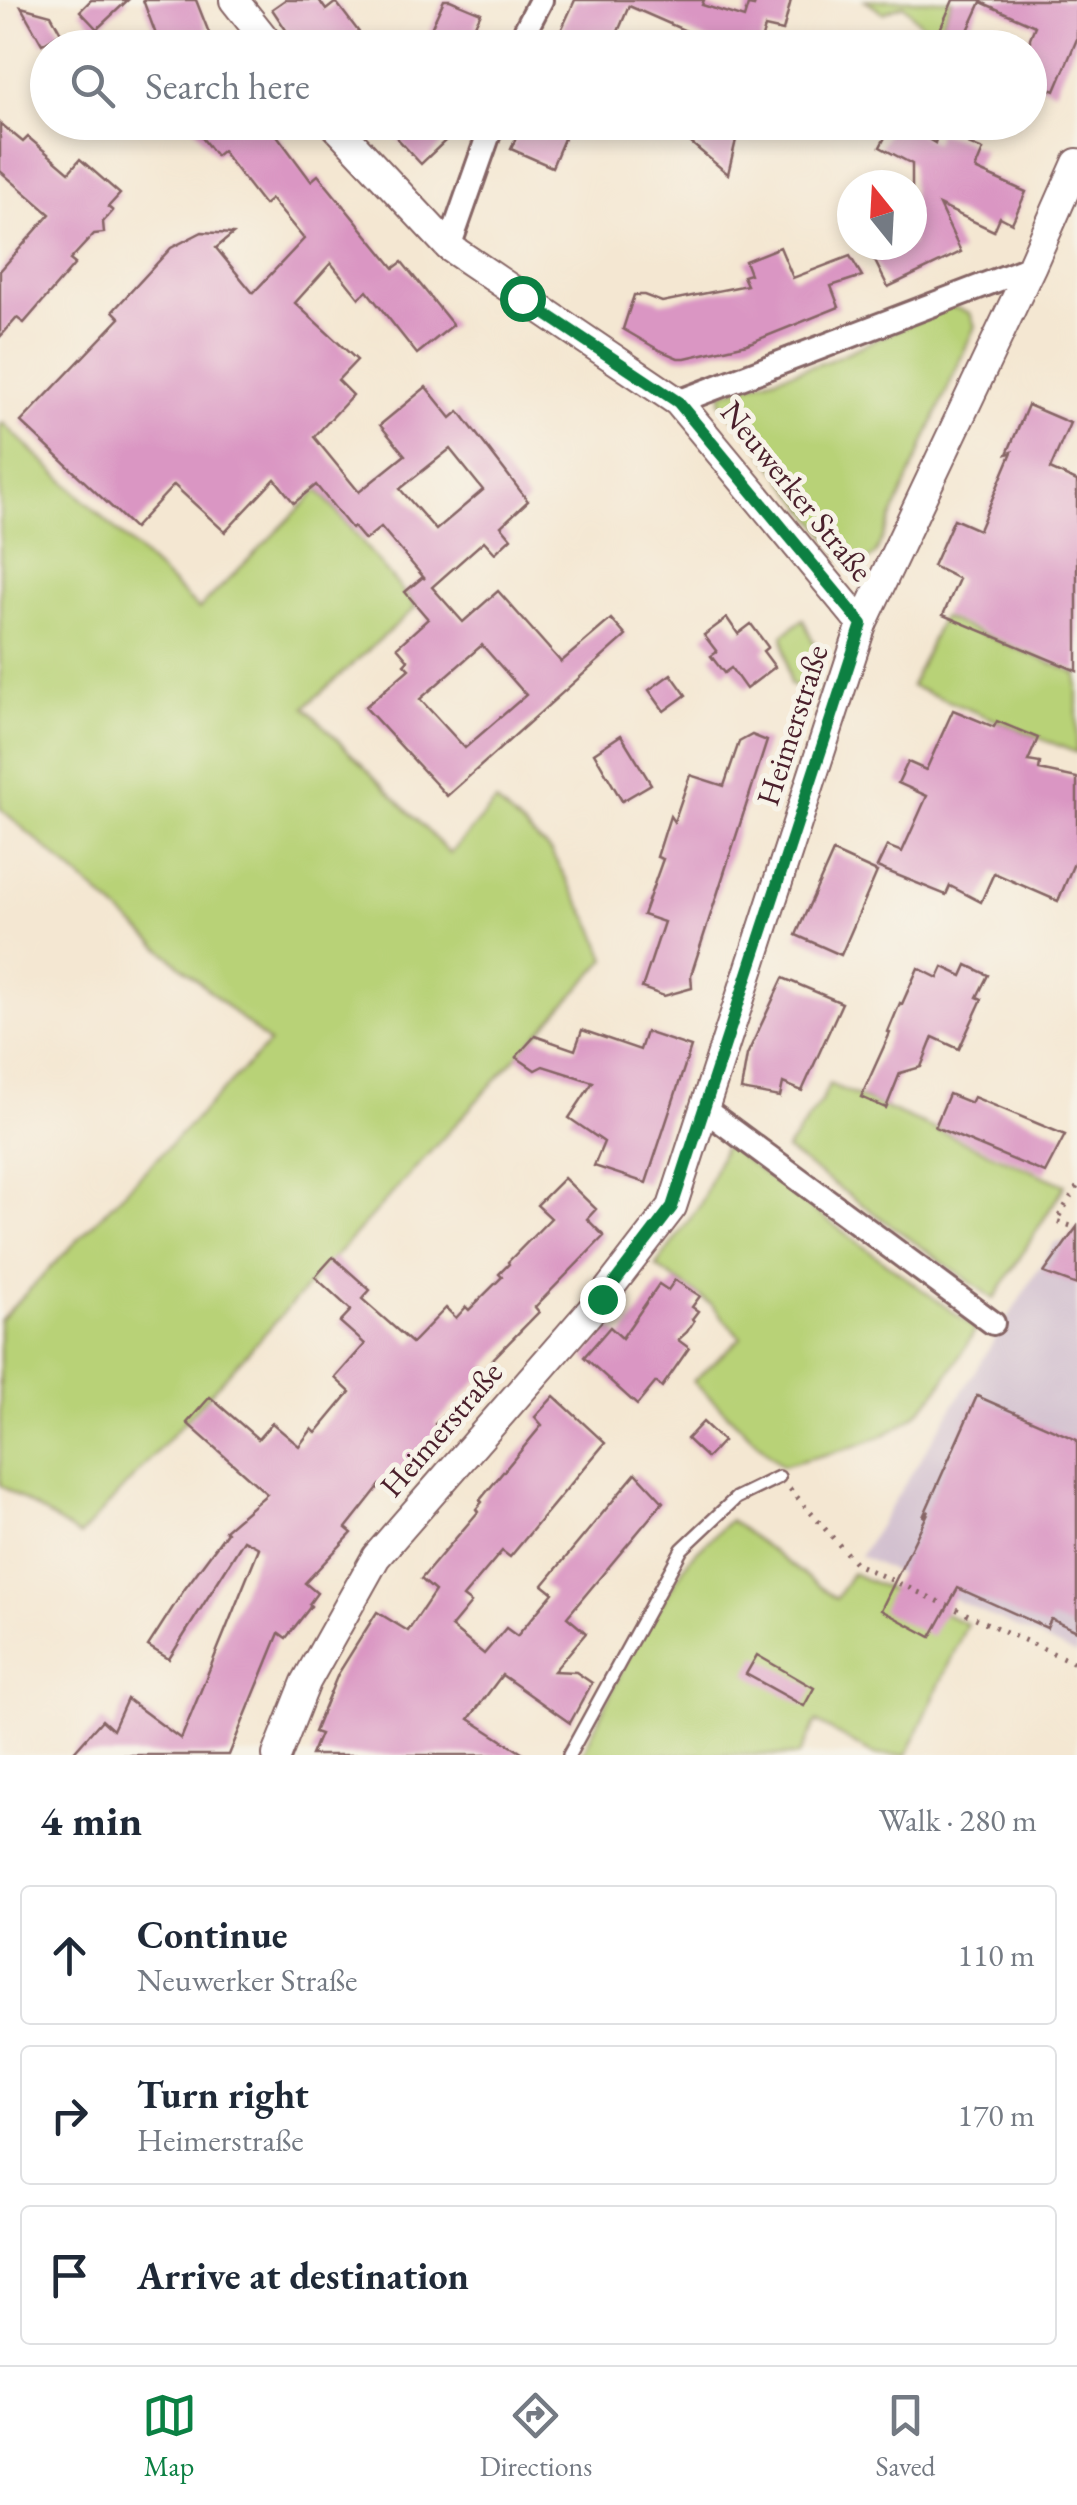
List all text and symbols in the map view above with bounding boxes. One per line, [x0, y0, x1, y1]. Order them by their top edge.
search box [30, 30, 1047, 140]
icon: search [65, 58, 120, 113]
text: Search here [145, 61, 310, 110]
north arrow [837, 170, 927, 260]
route start [500, 276, 546, 322]
street label: Neuwerker Straße [711, 392, 883, 590]
street label: Heimerstraße [746, 639, 838, 811]
route end [580, 1277, 626, 1323]
street label: Heimerstraße [370, 1352, 512, 1506]
text: 4 min [40, 1793, 142, 1848]
text: Walk · 280 m [879, 1799, 1037, 1841]
text: Continue [137, 1910, 288, 1959]
icon: ahead [42, 1928, 97, 1983]
text: 110 m [958, 1934, 1035, 1976]
text: Neuwerker Straße [137, 1959, 358, 2001]
text: Turn right [137, 2070, 309, 2119]
icon: right [42, 2088, 97, 2143]
text: 170 m [958, 2094, 1035, 2136]
text: Heimerstraße [137, 2119, 304, 2161]
icon: arrive [42, 2248, 97, 2303]
text: Arrive at destination [137, 2251, 469, 2300]
tab: Map [142, 2388, 197, 2484]
tab: Directions [480, 2388, 592, 2484]
tab: Saved [875, 2388, 935, 2484]

